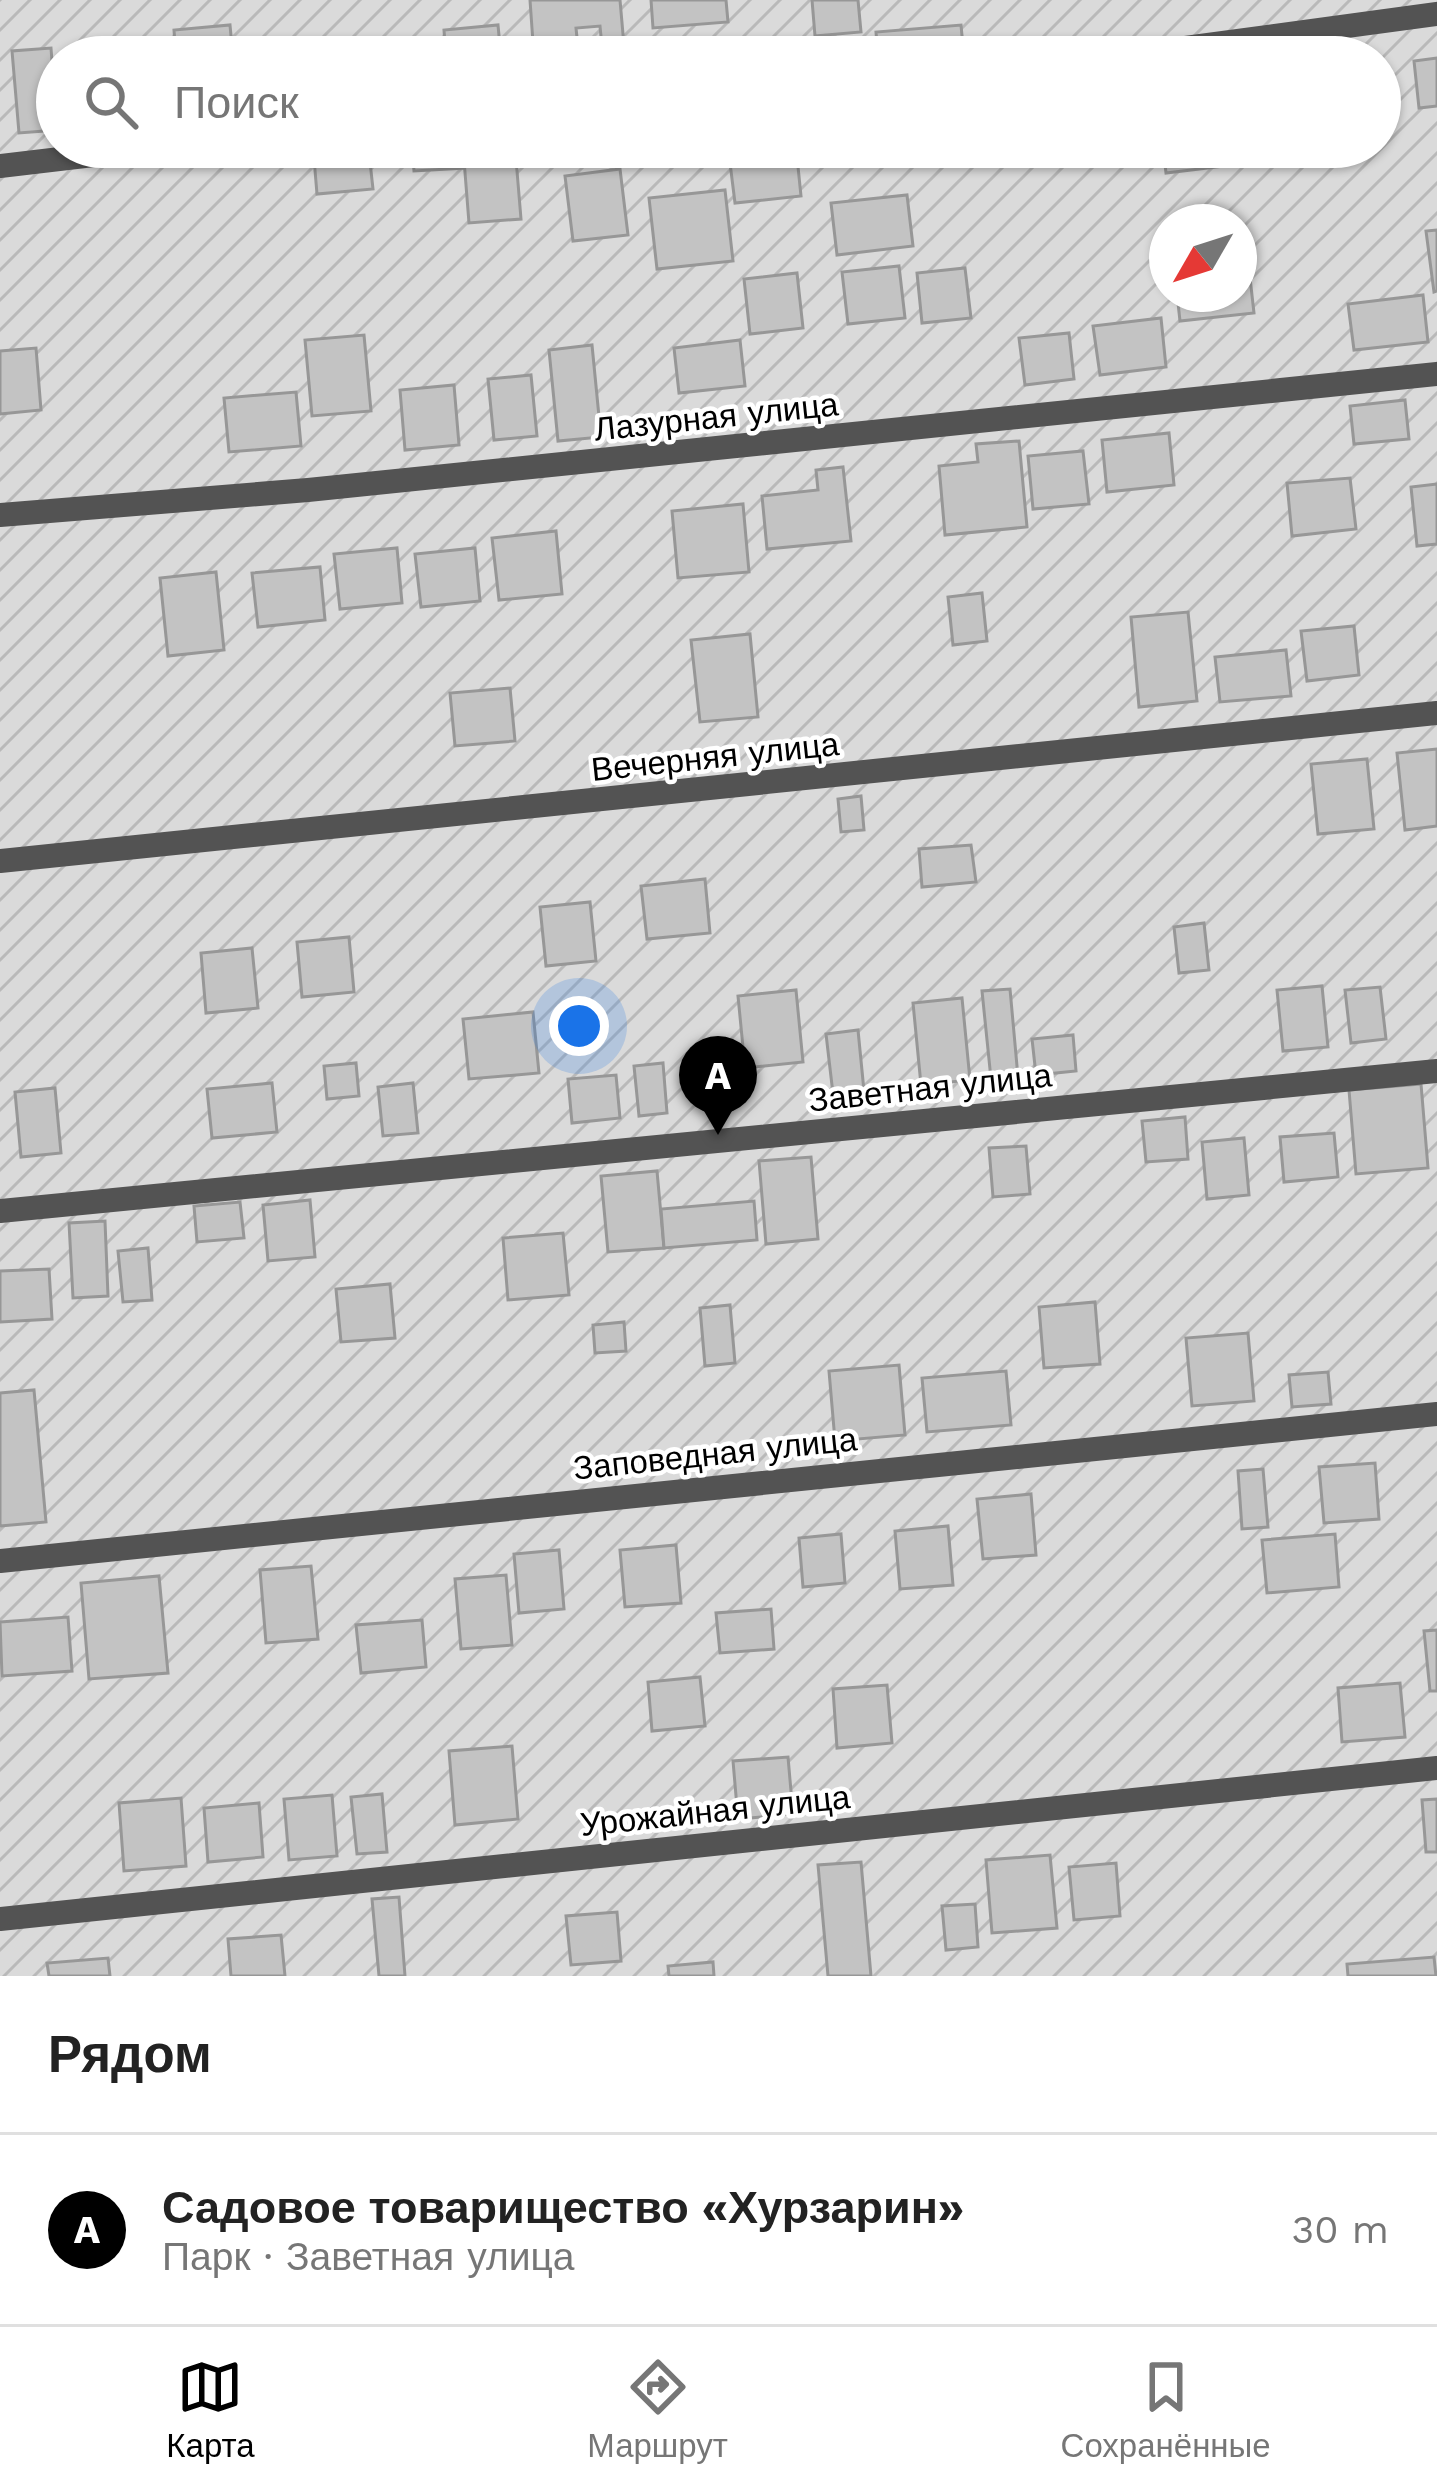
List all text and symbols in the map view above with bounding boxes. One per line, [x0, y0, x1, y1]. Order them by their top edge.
search box [36, 36, 1401, 168]
icon: search [78, 69, 144, 135]
text: Поиск [174, 76, 299, 129]
north arrow [1149, 204, 1257, 312]
street label: Лазурная улица [592, 384, 841, 449]
street label: Вечерняя улица [589, 724, 842, 789]
your location [549, 996, 609, 1056]
pin: A [679, 1036, 757, 1135]
street label: Заветная улица [807, 1055, 1054, 1120]
street label: Заповедная улица [571, 1419, 859, 1488]
street label: Урожайная улица [578, 1777, 853, 1844]
text: Рядом [48, 2025, 212, 2084]
text: Садовое товарищество «Хурзарин» [162, 2181, 964, 2234]
text: A [74, 2207, 100, 2252]
text: 30 m [1292, 2207, 1389, 2252]
text: Парк · Заветная улица [162, 2234, 575, 2279]
tab: Карта [166, 2354, 255, 2465]
tab: Маршрут [587, 2354, 728, 2465]
tab: Сохранённые [1061, 2354, 1271, 2465]

